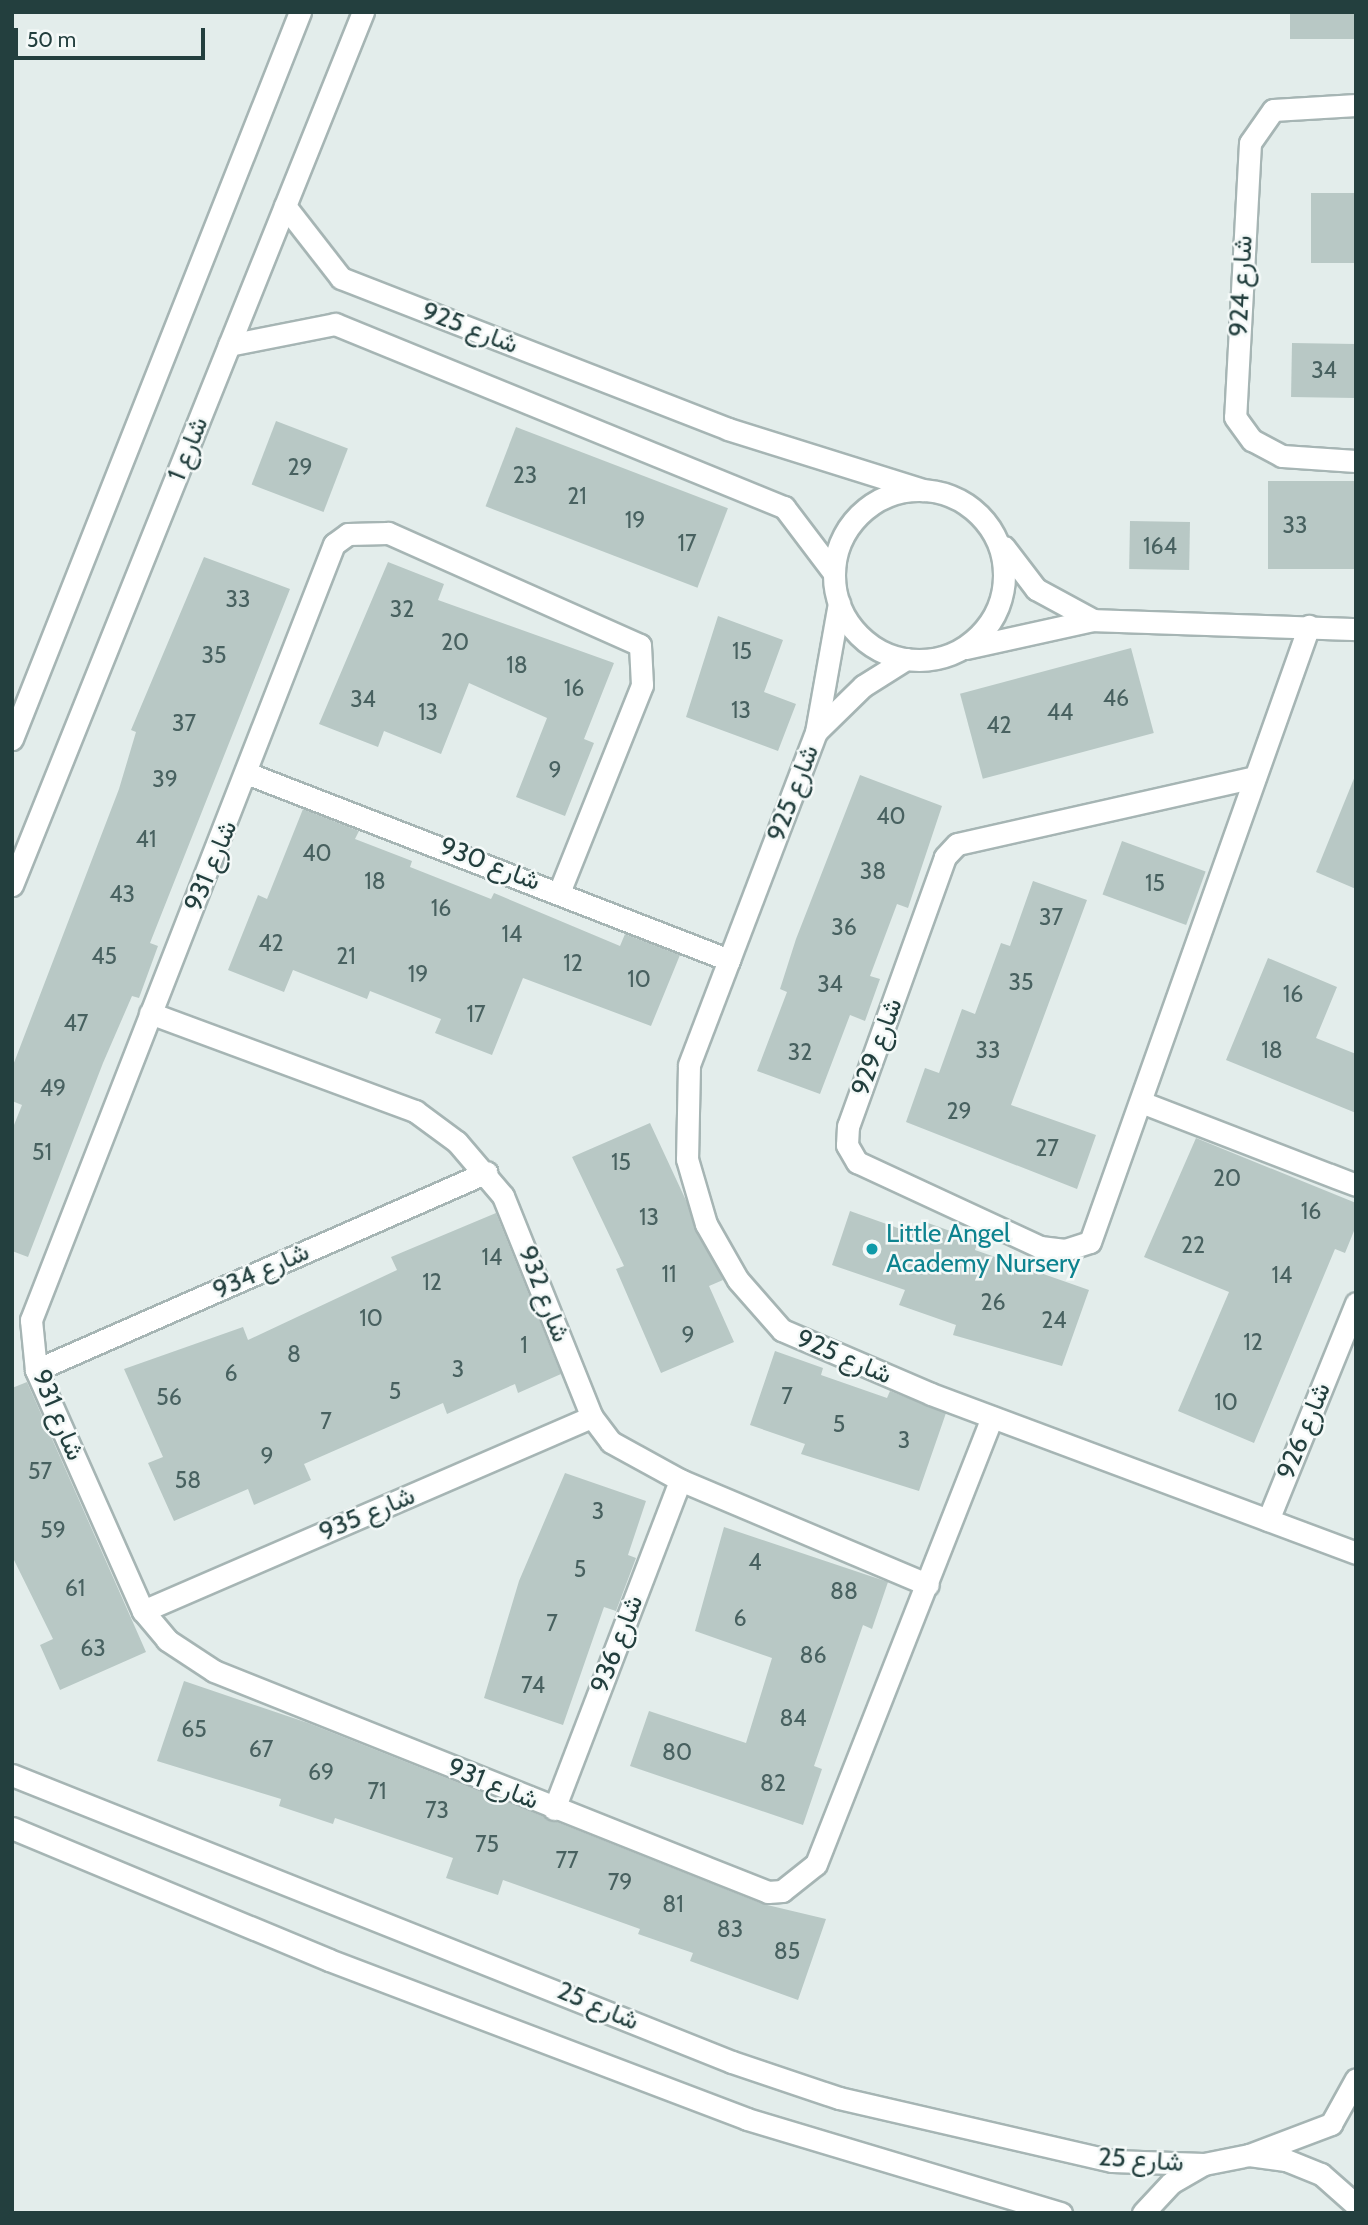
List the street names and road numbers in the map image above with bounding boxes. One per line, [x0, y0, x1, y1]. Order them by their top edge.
street label: شارع 924 [1223, 234, 1259, 338]
street label: شارع 925 [417, 295, 523, 361]
street label: شارع 1 [161, 412, 215, 486]
street label: شارع 925 [760, 740, 826, 846]
street label: شارع 931 [178, 816, 244, 916]
street label: شارع 930 [435, 831, 545, 897]
street label: شارع 929 [845, 994, 909, 1100]
street label: شارع 934 [208, 1236, 314, 1306]
street label: شارع 932 [511, 1241, 577, 1347]
street label: شارع 925 [792, 1323, 896, 1391]
street label: شارع 931 [25, 1365, 91, 1465]
street label: شارع 926 [1271, 1378, 1337, 1484]
street label: شارع 935 [314, 1480, 420, 1548]
street label: شارع 936 [584, 1591, 650, 1697]
street label: شارع 931 [443, 1752, 543, 1816]
street label: شارع 25 [552, 1975, 644, 2037]
street label: شارع 25 [1097, 2141, 1185, 2179]

